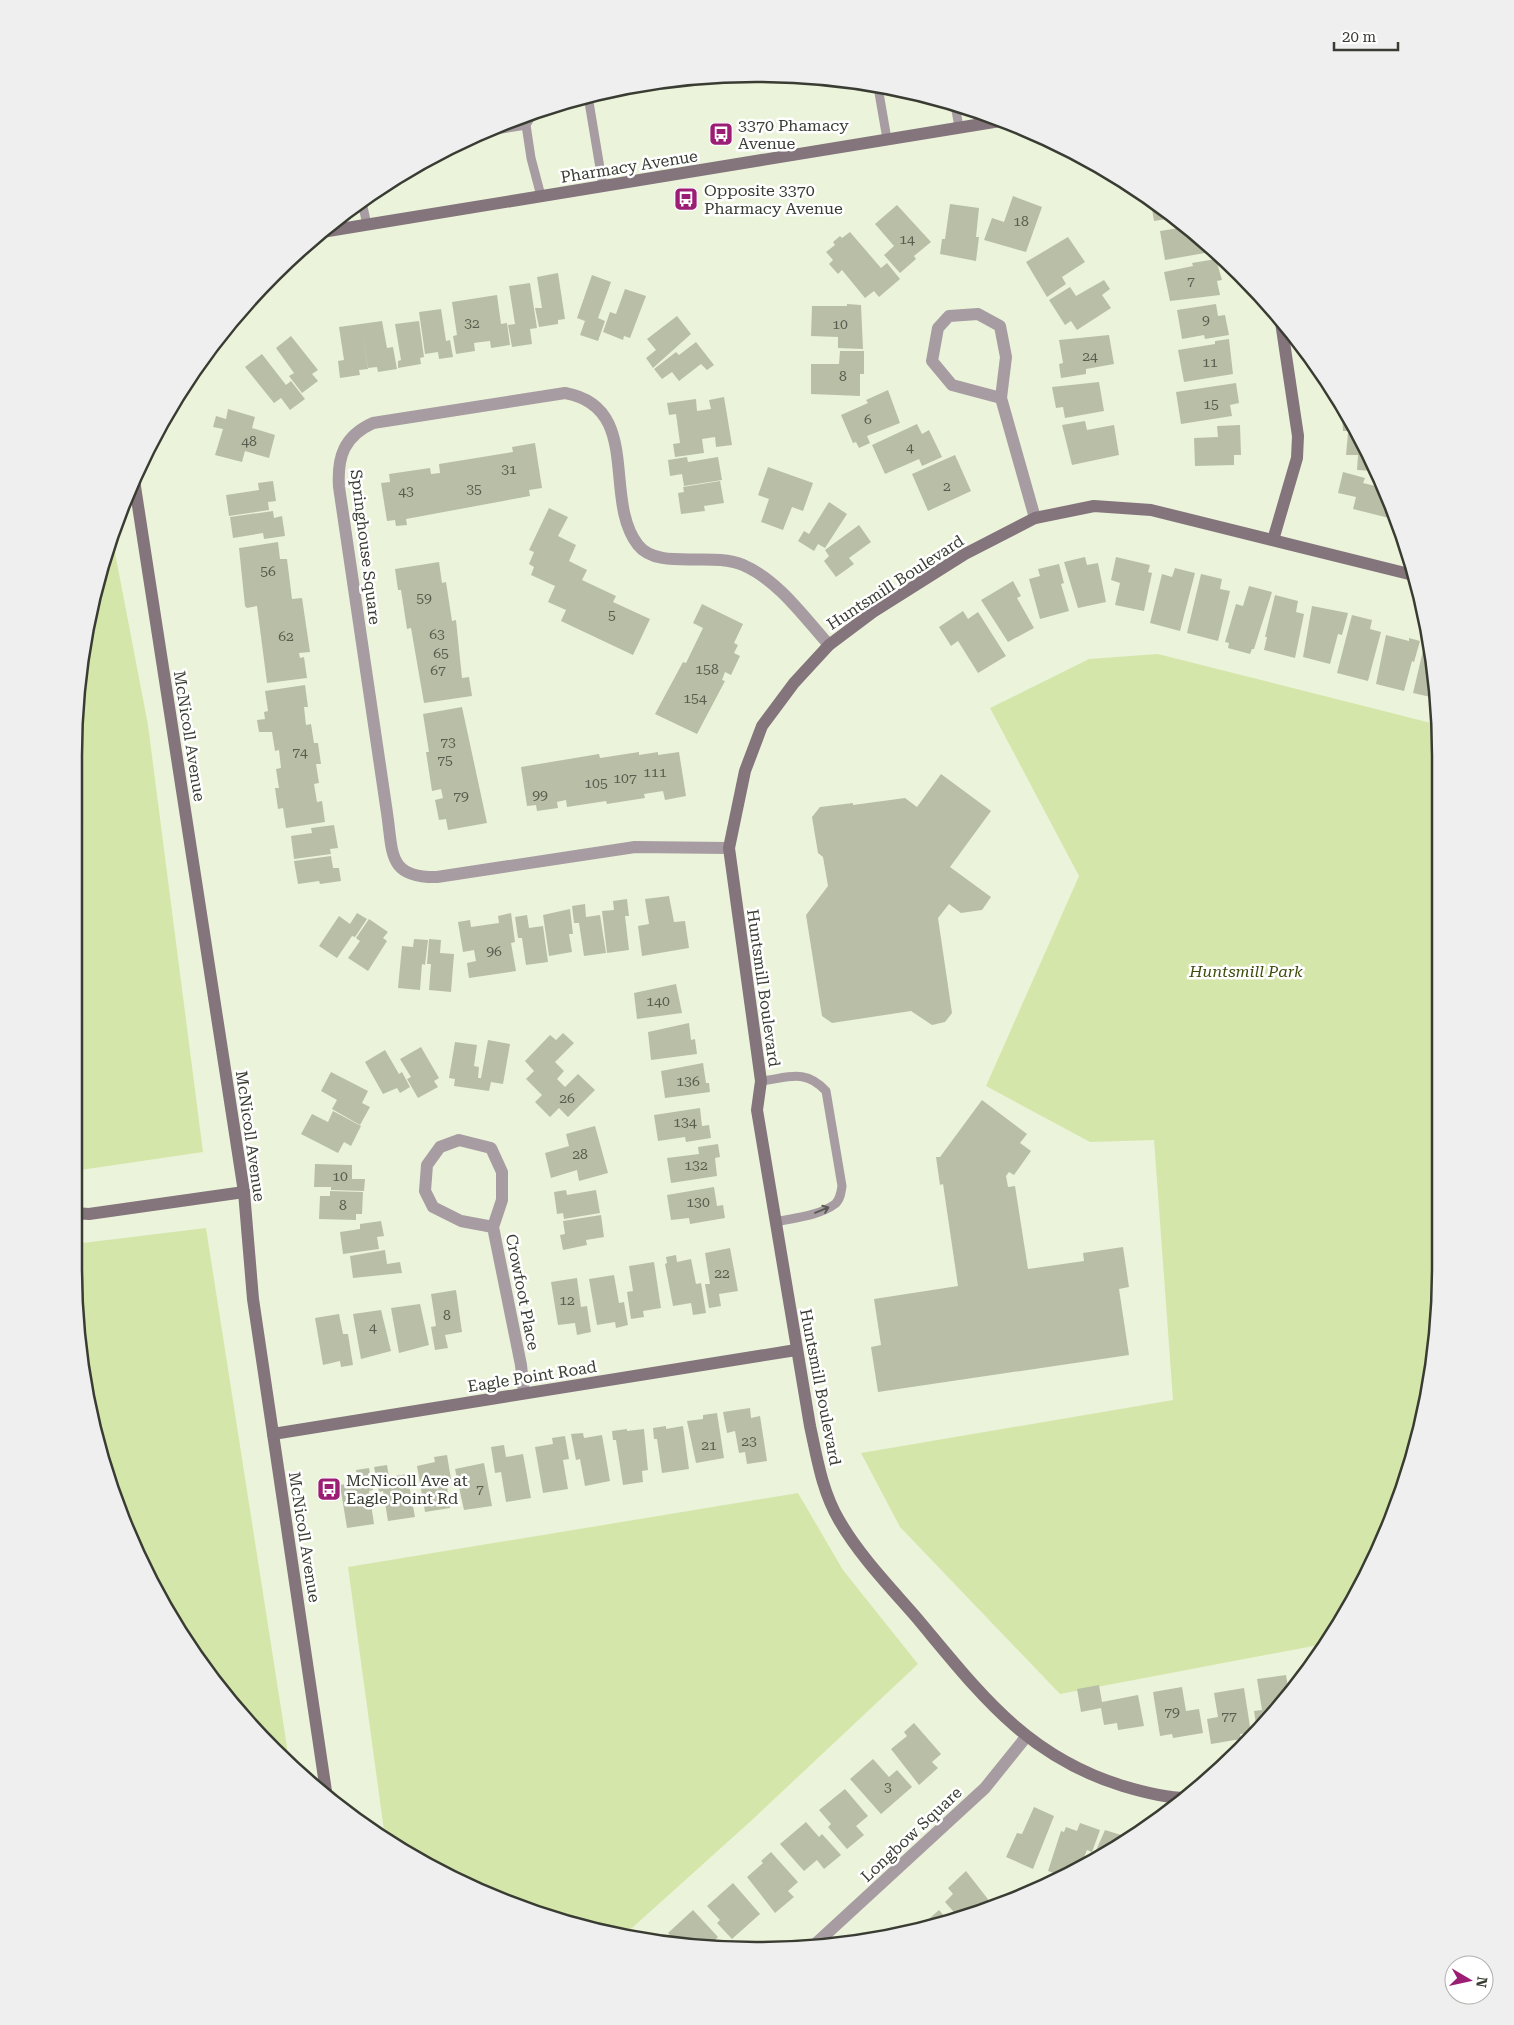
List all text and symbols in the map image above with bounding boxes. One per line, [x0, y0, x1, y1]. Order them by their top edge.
scale bar [1334, 20, 1398, 52]
text: 20 m [1342, 28, 1377, 46]
place label: 3370 Phamacy Avenue [738, 116, 849, 153]
bus stop icon: 3370 Phamacy Avenue [708, 121, 734, 147]
street label: Pharmacy Avenue [559, 146, 699, 187]
place label: Opposite 3370 Pharmacy Avenue [704, 181, 843, 218]
bus stop icon: Opposite 3370 Pharmacy Avenue [673, 186, 699, 212]
house number: 18 [1013, 213, 1029, 229]
house number: 14 [899, 231, 915, 247]
house number: 7 [1187, 273, 1195, 289]
house number: 9 [1202, 312, 1210, 328]
house number: 32 [464, 315, 480, 331]
house number: 10 [832, 316, 848, 332]
house number: 24 [1082, 348, 1098, 364]
house number: 11 [1202, 354, 1218, 370]
house number: 8 [839, 368, 847, 384]
house number: 15 [1203, 396, 1219, 412]
house number: 6 [864, 411, 872, 427]
house number: 48 [241, 433, 257, 449]
house number: 4 [906, 439, 914, 455]
house number: 31 [501, 461, 517, 477]
street label: Springhouse Square [347, 468, 384, 626]
house number: 2 [943, 478, 951, 494]
house number: 35 [466, 481, 482, 497]
house number: 43 [398, 483, 414, 499]
street label: Huntsmill Boulevard [823, 531, 967, 634]
house number: 56 [260, 563, 276, 579]
house number: 59 [416, 590, 432, 606]
house number: 5 [608, 607, 616, 623]
house number: 63 [429, 626, 445, 642]
house number: 62 [278, 628, 294, 644]
house number: 65 [433, 645, 449, 661]
house number: 158 [695, 661, 719, 677]
house number: 67 [430, 662, 446, 678]
street label: McNicoll Avenue [170, 669, 209, 803]
house number: 154 [683, 690, 707, 706]
house number: 73 [440, 734, 456, 750]
house number: 74 [292, 744, 308, 760]
house number: 75 [437, 752, 453, 768]
house number: 111 [643, 764, 667, 780]
house number: 107 [613, 770, 637, 786]
house number: 105 [584, 775, 608, 791]
house number: 99 [532, 787, 548, 803]
house number: 79 [453, 788, 469, 804]
street label: Huntsmill Boulevard [743, 908, 784, 1068]
house number: 96 [486, 943, 502, 959]
park label: Huntsmill Park [1188, 962, 1303, 981]
house number: 140 [646, 993, 670, 1009]
street label: McNicoll Avenue [232, 1069, 269, 1203]
house number: 136 [676, 1073, 700, 1089]
house number: 26 [559, 1090, 575, 1106]
house number: 134 [673, 1114, 697, 1130]
house number: 28 [572, 1146, 588, 1162]
house number: 132 [684, 1157, 708, 1173]
house number: 10 [332, 1168, 348, 1184]
house number: 130 [686, 1194, 710, 1210]
house number: 8 [339, 1197, 347, 1213]
one-way arrow [814, 1205, 829, 1214]
street label: Crowfoot Place [502, 1232, 543, 1352]
house number: 22 [714, 1265, 730, 1281]
house number: 12 [559, 1292, 575, 1308]
house number: 8 [443, 1307, 451, 1323]
street label: Huntsmill Boulevard [796, 1307, 845, 1467]
house number: 4 [369, 1319, 377, 1335]
street label: Eagle Point Road [466, 1357, 598, 1396]
house number: 23 [741, 1433, 757, 1449]
house number: 21 [701, 1437, 717, 1453]
street label: McNicoll Avenue [285, 1470, 324, 1604]
place label: McNicoll Ave at Eagle Point Rd [346, 1471, 468, 1508]
bus stop icon: McNicoll Ave at Eagle Point Rd [316, 1476, 342, 1502]
house number: 7 [476, 1481, 484, 1497]
house number: 79 [1164, 1704, 1180, 1720]
house number: 77 [1221, 1708, 1237, 1724]
house number: 3 [884, 1779, 892, 1795]
street label: Longbow Square [857, 1783, 966, 1886]
north arrow [1444, 1955, 1494, 2005]
text: N [1473, 1975, 1491, 1989]

